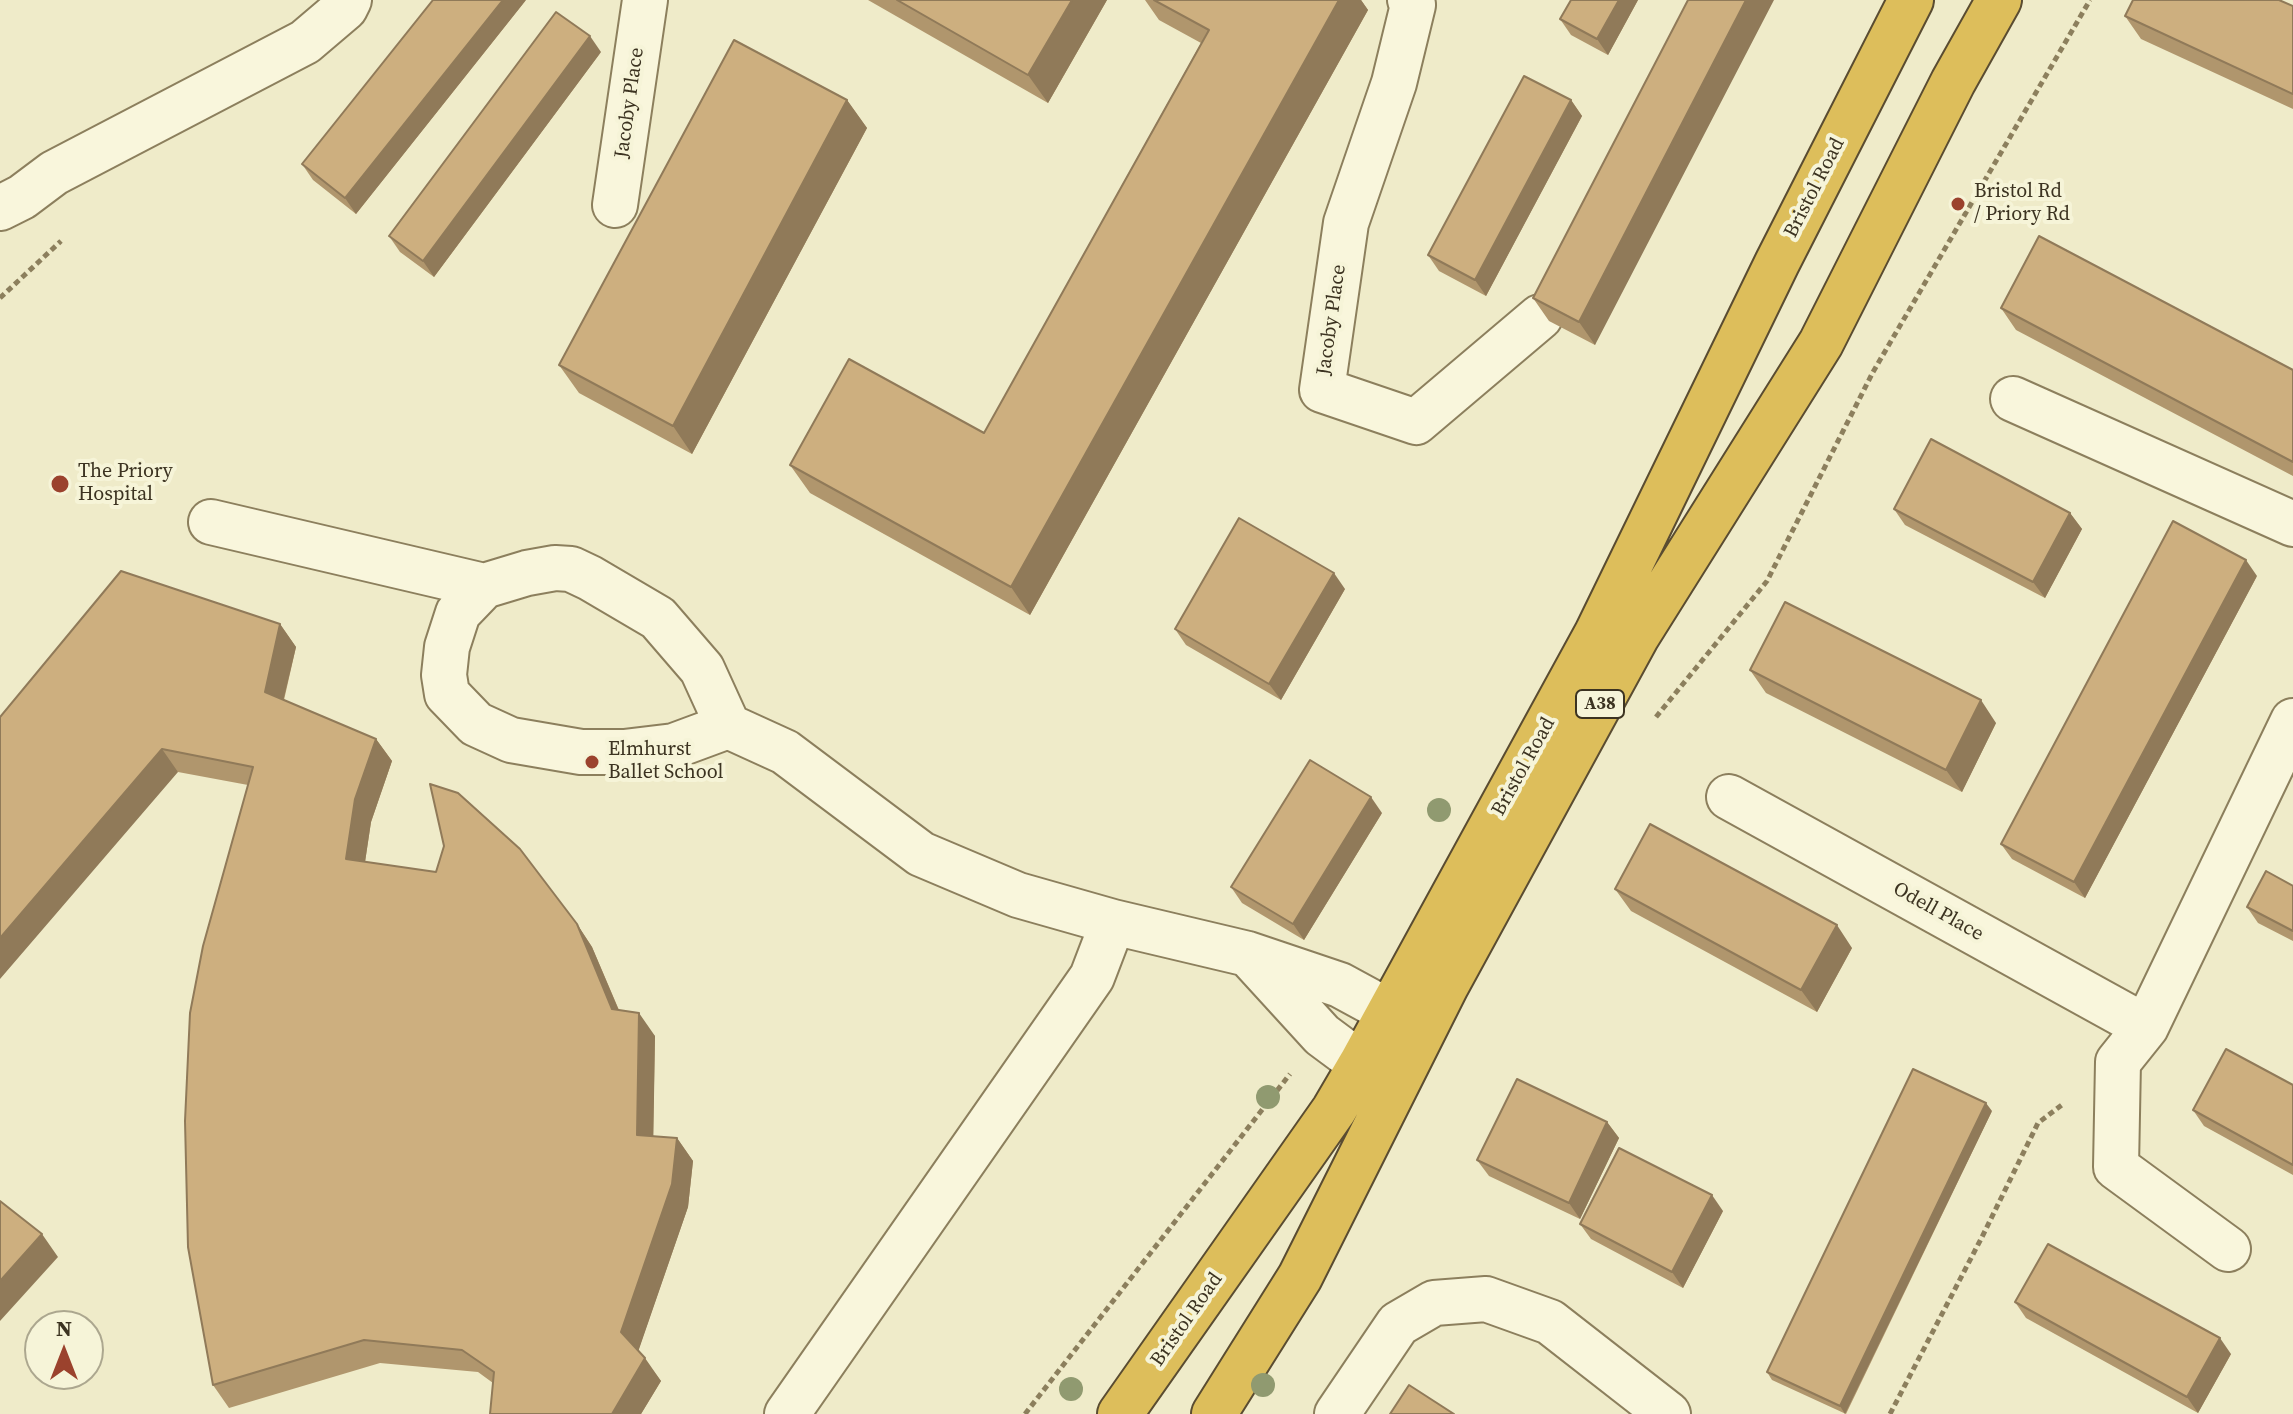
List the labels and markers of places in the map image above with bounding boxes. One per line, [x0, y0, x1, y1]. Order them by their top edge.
place label: Bristol Rd / Priory Rd [1974, 180, 2070, 227]
marker: Bristol Rd / Priory Rd [1949, 195, 1967, 213]
place label: The Priory Hospital [78, 460, 173, 507]
marker: The Priory Hospital [49, 473, 71, 495]
place label: Elmhurst Ballet School [608, 738, 724, 785]
marker: Elmhurst Ballet School [583, 753, 601, 771]

